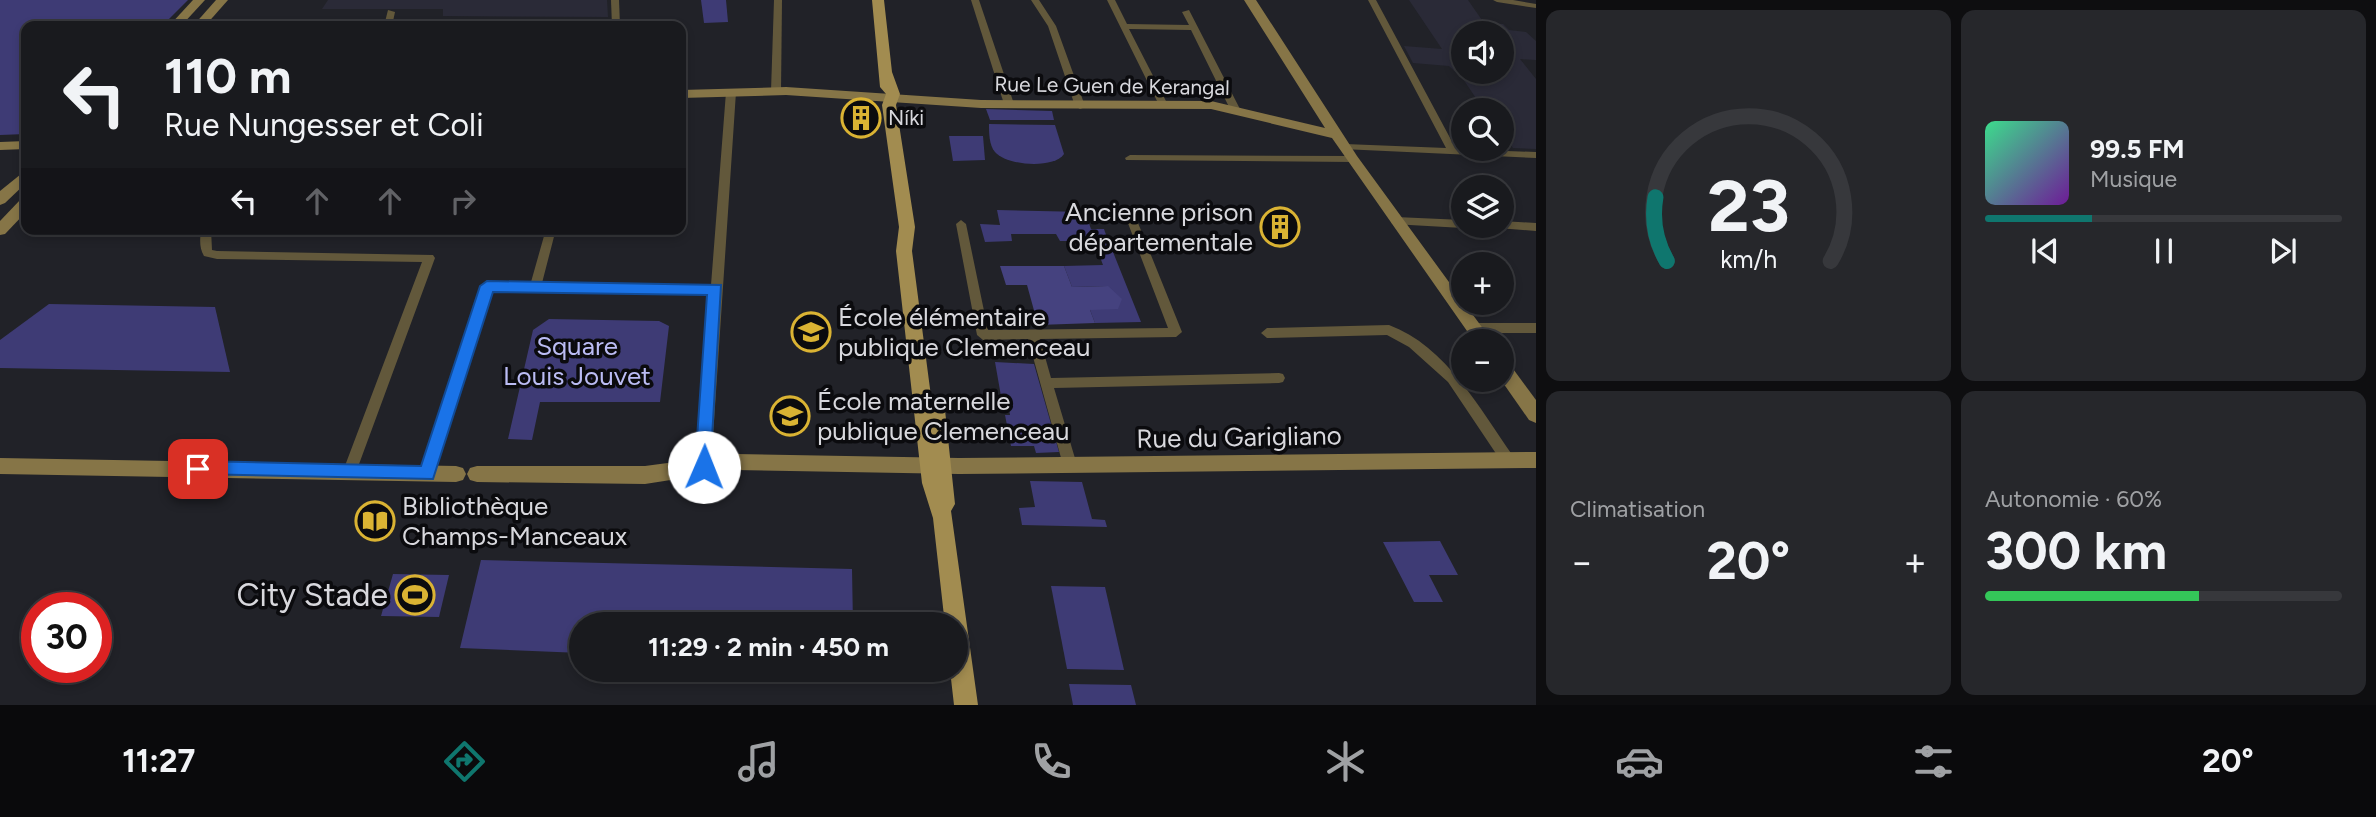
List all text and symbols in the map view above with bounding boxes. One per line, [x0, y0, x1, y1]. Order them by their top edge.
map controls [1451, 21, 1514, 392]
button: sound [1451, 21, 1514, 84]
text: 110 m [164, 46, 292, 105]
icon: left [49, 49, 140, 140]
street label: Rue Le Guen de Kerangal [994, 71, 1230, 100]
building icon: Níki [840, 97, 882, 139]
button: search [1451, 98, 1514, 161]
place label: Níki [888, 105, 924, 130]
text: Rue Nungesser et Coli [164, 106, 484, 144]
text: 99.5 FM [2090, 133, 2185, 165]
text: 23 [1707, 163, 1790, 250]
text: Musique [2090, 165, 2177, 193]
button: layers [1451, 175, 1514, 238]
icon: left [225, 182, 263, 220]
icon: ahead [298, 182, 336, 220]
icon: ahead [371, 182, 409, 220]
icon: right [444, 182, 482, 220]
place label: Ancienne prison départementale [1065, 196, 1253, 258]
building icon: Ancienne prison départementale [1259, 206, 1301, 248]
icon: previous [2026, 232, 2064, 270]
icon: pause [2145, 232, 2183, 270]
icon: next [2264, 232, 2302, 270]
text: km/h [1720, 244, 1777, 274]
button: + [1451, 252, 1514, 315]
place label: École élémentaire publique Clemenceau [838, 301, 1091, 363]
school or university icon: École élémentaire publique Clemenceau [790, 311, 832, 353]
button: − [1451, 329, 1514, 392]
park label: Square Louis Jouvet [503, 330, 651, 392]
place label: École maternelle publique Clemenceau [817, 385, 1070, 447]
school or university icon: École maternelle publique Clemenceau [769, 395, 811, 437]
street label: Rue du Garigliano [1136, 419, 1342, 455]
position arrow [667, 430, 741, 504]
pin [168, 439, 228, 499]
icon: arrive [179, 450, 217, 488]
text: Autonomie · 60% [1985, 485, 2162, 513]
place label: Bibliothèque Champs-Manceaux [402, 490, 628, 552]
text: Climatisation [1570, 495, 1705, 523]
library icon: Bibliothèque Champs-Manceaux [354, 500, 396, 542]
text: 300 km [1985, 520, 2167, 582]
text: 20° [1707, 530, 1790, 592]
text: − [1570, 539, 1594, 585]
text: + [1903, 539, 1927, 585]
sports icon: City Stade [394, 574, 436, 616]
place label: City Stade [236, 576, 388, 614]
speed limit sign: 30 [21, 592, 112, 683]
text: 11:29 · 2 min · 450 m [648, 631, 889, 663]
icon: directions [440, 737, 489, 786]
icon: music [734, 737, 783, 786]
icon: phone [1027, 737, 1076, 786]
icon: climate [1321, 737, 1370, 786]
icon: car [1615, 737, 1664, 786]
icon: filters [1909, 737, 1958, 786]
text: 11:27 [122, 742, 195, 780]
text: 20° [2202, 742, 2254, 780]

